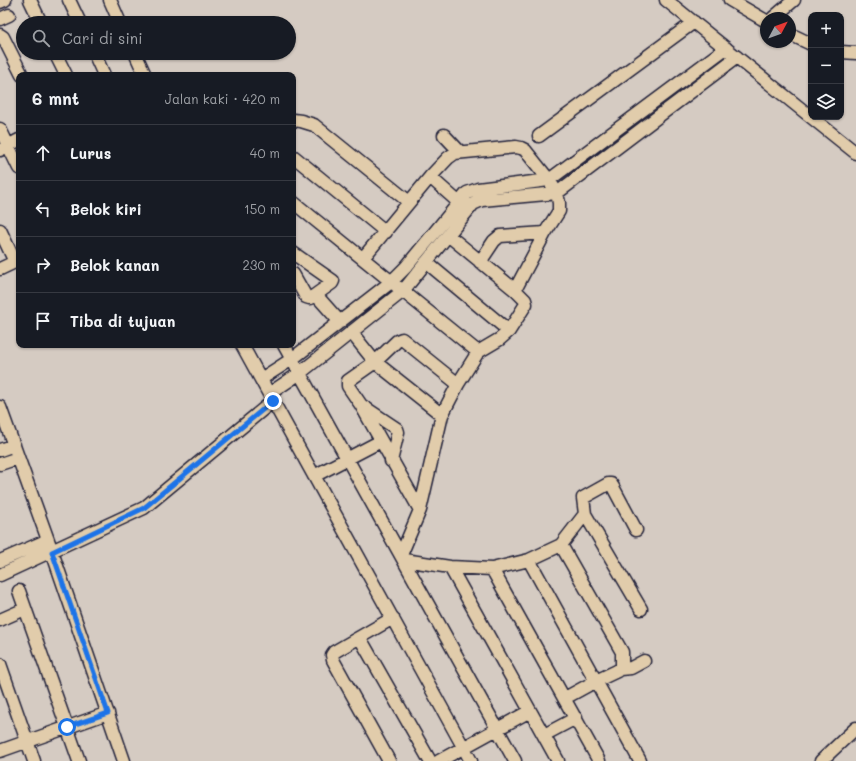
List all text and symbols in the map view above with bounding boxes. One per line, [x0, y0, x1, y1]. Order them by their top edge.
north arrow [760, 12, 796, 48]
map controls [808, 12, 844, 120]
button: + [808, 12, 844, 48]
search box [16, 16, 296, 60]
icon: search [30, 27, 52, 49]
text: Cari di sini [62, 28, 143, 48]
button: − [808, 48, 844, 84]
button: layers [808, 84, 844, 120]
text: 6 mnt [32, 87, 79, 109]
text: Jalan kaki · 420 m [165, 90, 280, 107]
icon: ahead [32, 142, 54, 164]
text: Lurus [70, 143, 111, 163]
text: 40 m [250, 144, 280, 161]
icon: left [32, 198, 54, 220]
text: Belok kiri [70, 199, 142, 219]
text: 150 m [244, 200, 280, 217]
icon: right [32, 254, 54, 276]
text: Belok kanan [70, 255, 159, 275]
text: 230 m [243, 256, 280, 273]
icon: arrive [32, 310, 54, 332]
text: Tiba di tujuan [70, 311, 175, 331]
route end [264, 392, 282, 410]
route start [58, 718, 76, 736]

